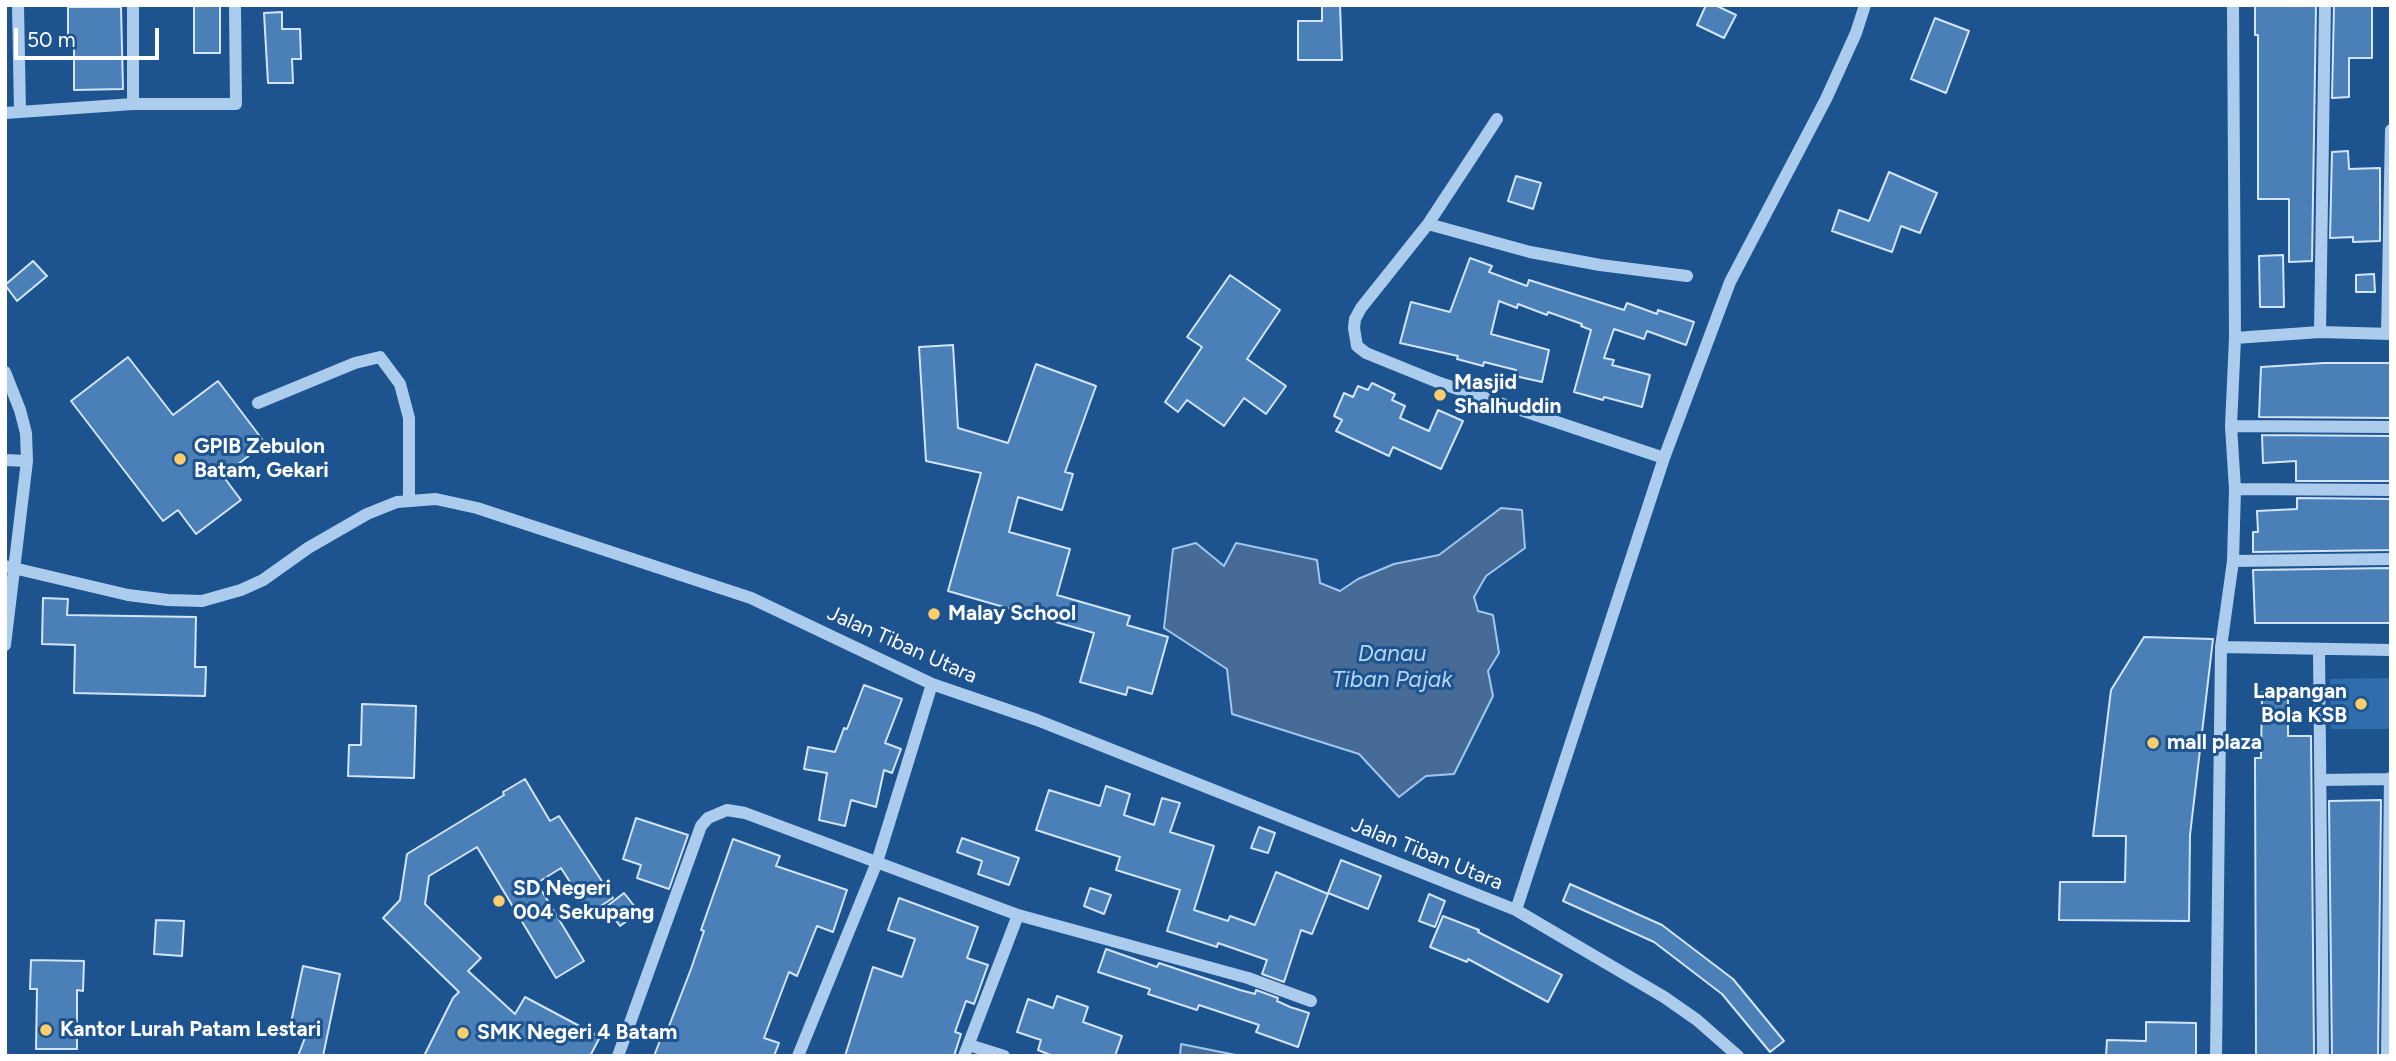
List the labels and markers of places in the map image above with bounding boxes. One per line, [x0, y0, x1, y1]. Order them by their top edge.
place label: Masjid Shalhuddin [1454, 370, 1561, 420]
marker: Masjid Shalhuddin [1432, 387, 1448, 403]
place label: GPIB Zebulon Batam, Gekari [194, 434, 329, 484]
marker: GPIB Zebulon Batam, Gekari [172, 451, 188, 467]
place label: Malay School [948, 601, 1076, 627]
marker: Malay School [926, 606, 942, 622]
place label: Lapangan Bola KSB [2253, 679, 2347, 729]
marker: Lapangan Bola KSB [2353, 696, 2369, 712]
place label: mall plaza [2167, 730, 2262, 756]
marker: mall plaza [2145, 735, 2161, 751]
place label: SD Negeri 004 Sekupang [513, 876, 654, 926]
marker: SD Negeri 004 Sekupang [491, 893, 507, 909]
place label: Kantor Lurah Patam Lestari [60, 1017, 321, 1043]
place label: SMK Negeri 4 Batam [477, 1020, 677, 1046]
marker: Kantor Lurah Patam Lestari [38, 1022, 54, 1038]
marker: SMK Negeri 4 Batam [455, 1025, 471, 1041]

